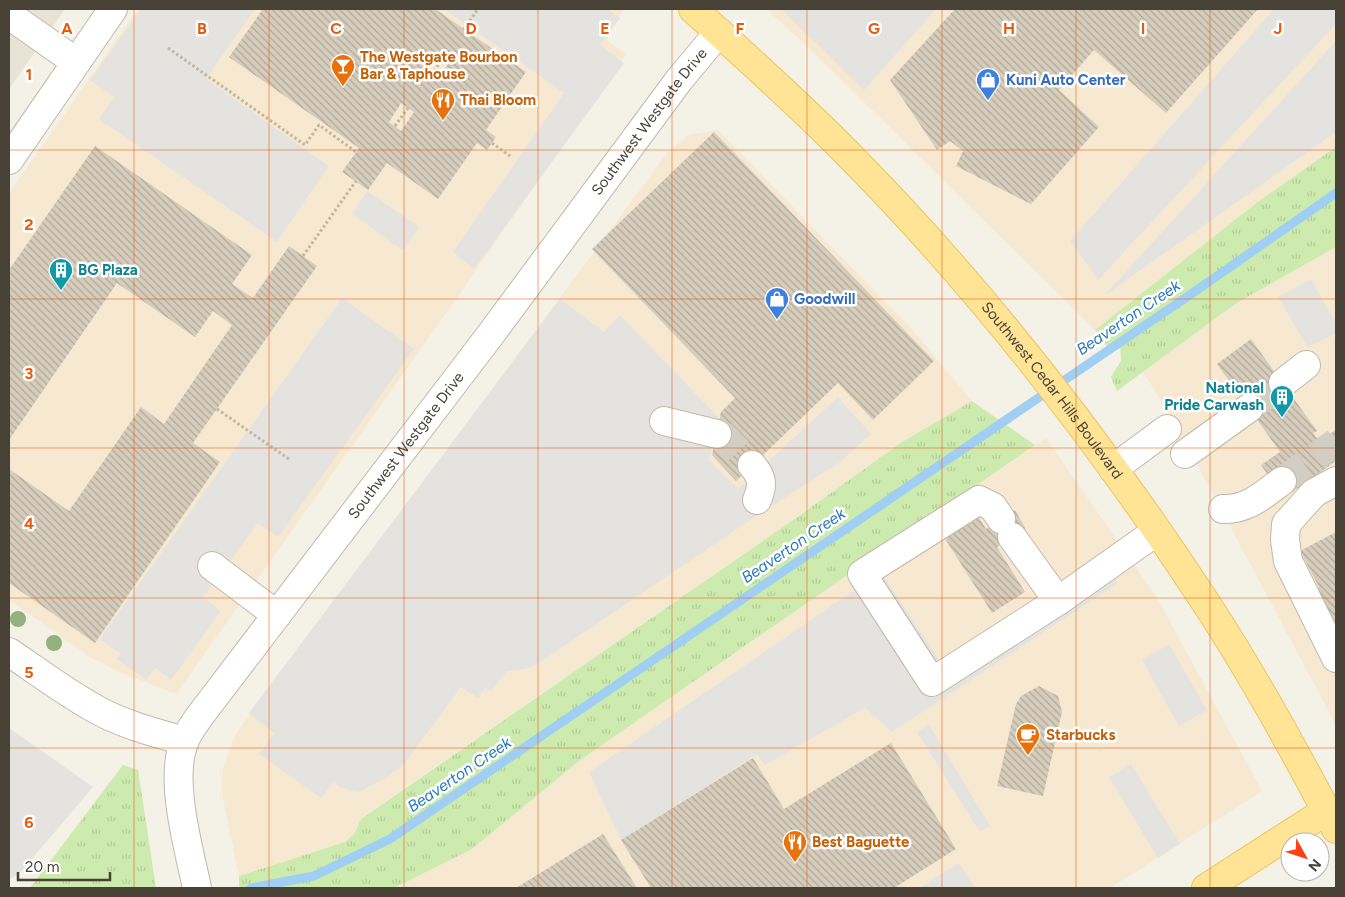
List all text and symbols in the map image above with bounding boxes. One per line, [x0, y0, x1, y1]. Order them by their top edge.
text: A [61, 19, 73, 38]
text: B [197, 19, 207, 38]
text: C [330, 19, 342, 38]
text: D [465, 19, 477, 38]
text: E [600, 19, 610, 38]
text: F [736, 19, 745, 38]
text: G [868, 19, 880, 38]
text: H [1003, 19, 1015, 38]
text: I [1141, 19, 1145, 38]
text: J [1274, 19, 1282, 38]
street label: Southwest Westgate Drive [588, 44, 711, 199]
place label: The Westgate Bourbon Bar & Taphouse [360, 48, 518, 83]
bar icon: The Westgate Bourbon Bar & Taphouse [330, 53, 356, 87]
text: 1 [26, 65, 32, 84]
shop icon: Kuni Auto Center [975, 67, 1001, 101]
place label: Kuni Auto Center [1006, 71, 1126, 89]
restaurant icon: Thai Bloom [430, 87, 456, 121]
place label: Thai Bloom [460, 91, 536, 109]
text: 2 [24, 215, 34, 234]
building icon: BG Plaza [48, 257, 74, 291]
place label: BG Plaza [78, 261, 138, 279]
water label: Beaverton Creek [1073, 275, 1185, 359]
shop icon: Goodwill [764, 286, 790, 320]
place label: Goodwill [794, 290, 855, 308]
street label: Southwest Cedar Hills Boulevard [978, 298, 1127, 482]
text: 3 [25, 364, 34, 383]
street label: Southwest Westgate Drive [344, 368, 468, 522]
place label: National Pride Carwash [1164, 379, 1264, 414]
building icon: National Pride Carwash [1269, 384, 1295, 418]
water label: Beaverton Creek [738, 503, 850, 587]
text: 4 [24, 514, 34, 533]
text: 5 [24, 663, 34, 682]
cafe icon: Starbucks [1015, 722, 1041, 756]
place label: Starbucks [1046, 726, 1115, 744]
water label: Beaverton Creek [404, 732, 516, 816]
text: 6 [24, 813, 34, 832]
restaurant icon: Best Baguette [782, 829, 808, 863]
north arrow [1280, 832, 1330, 882]
place label: Best Baguette [812, 833, 910, 851]
scale bar [18, 850, 110, 882]
text: N [1305, 855, 1325, 875]
text: 20 m [25, 858, 59, 876]

